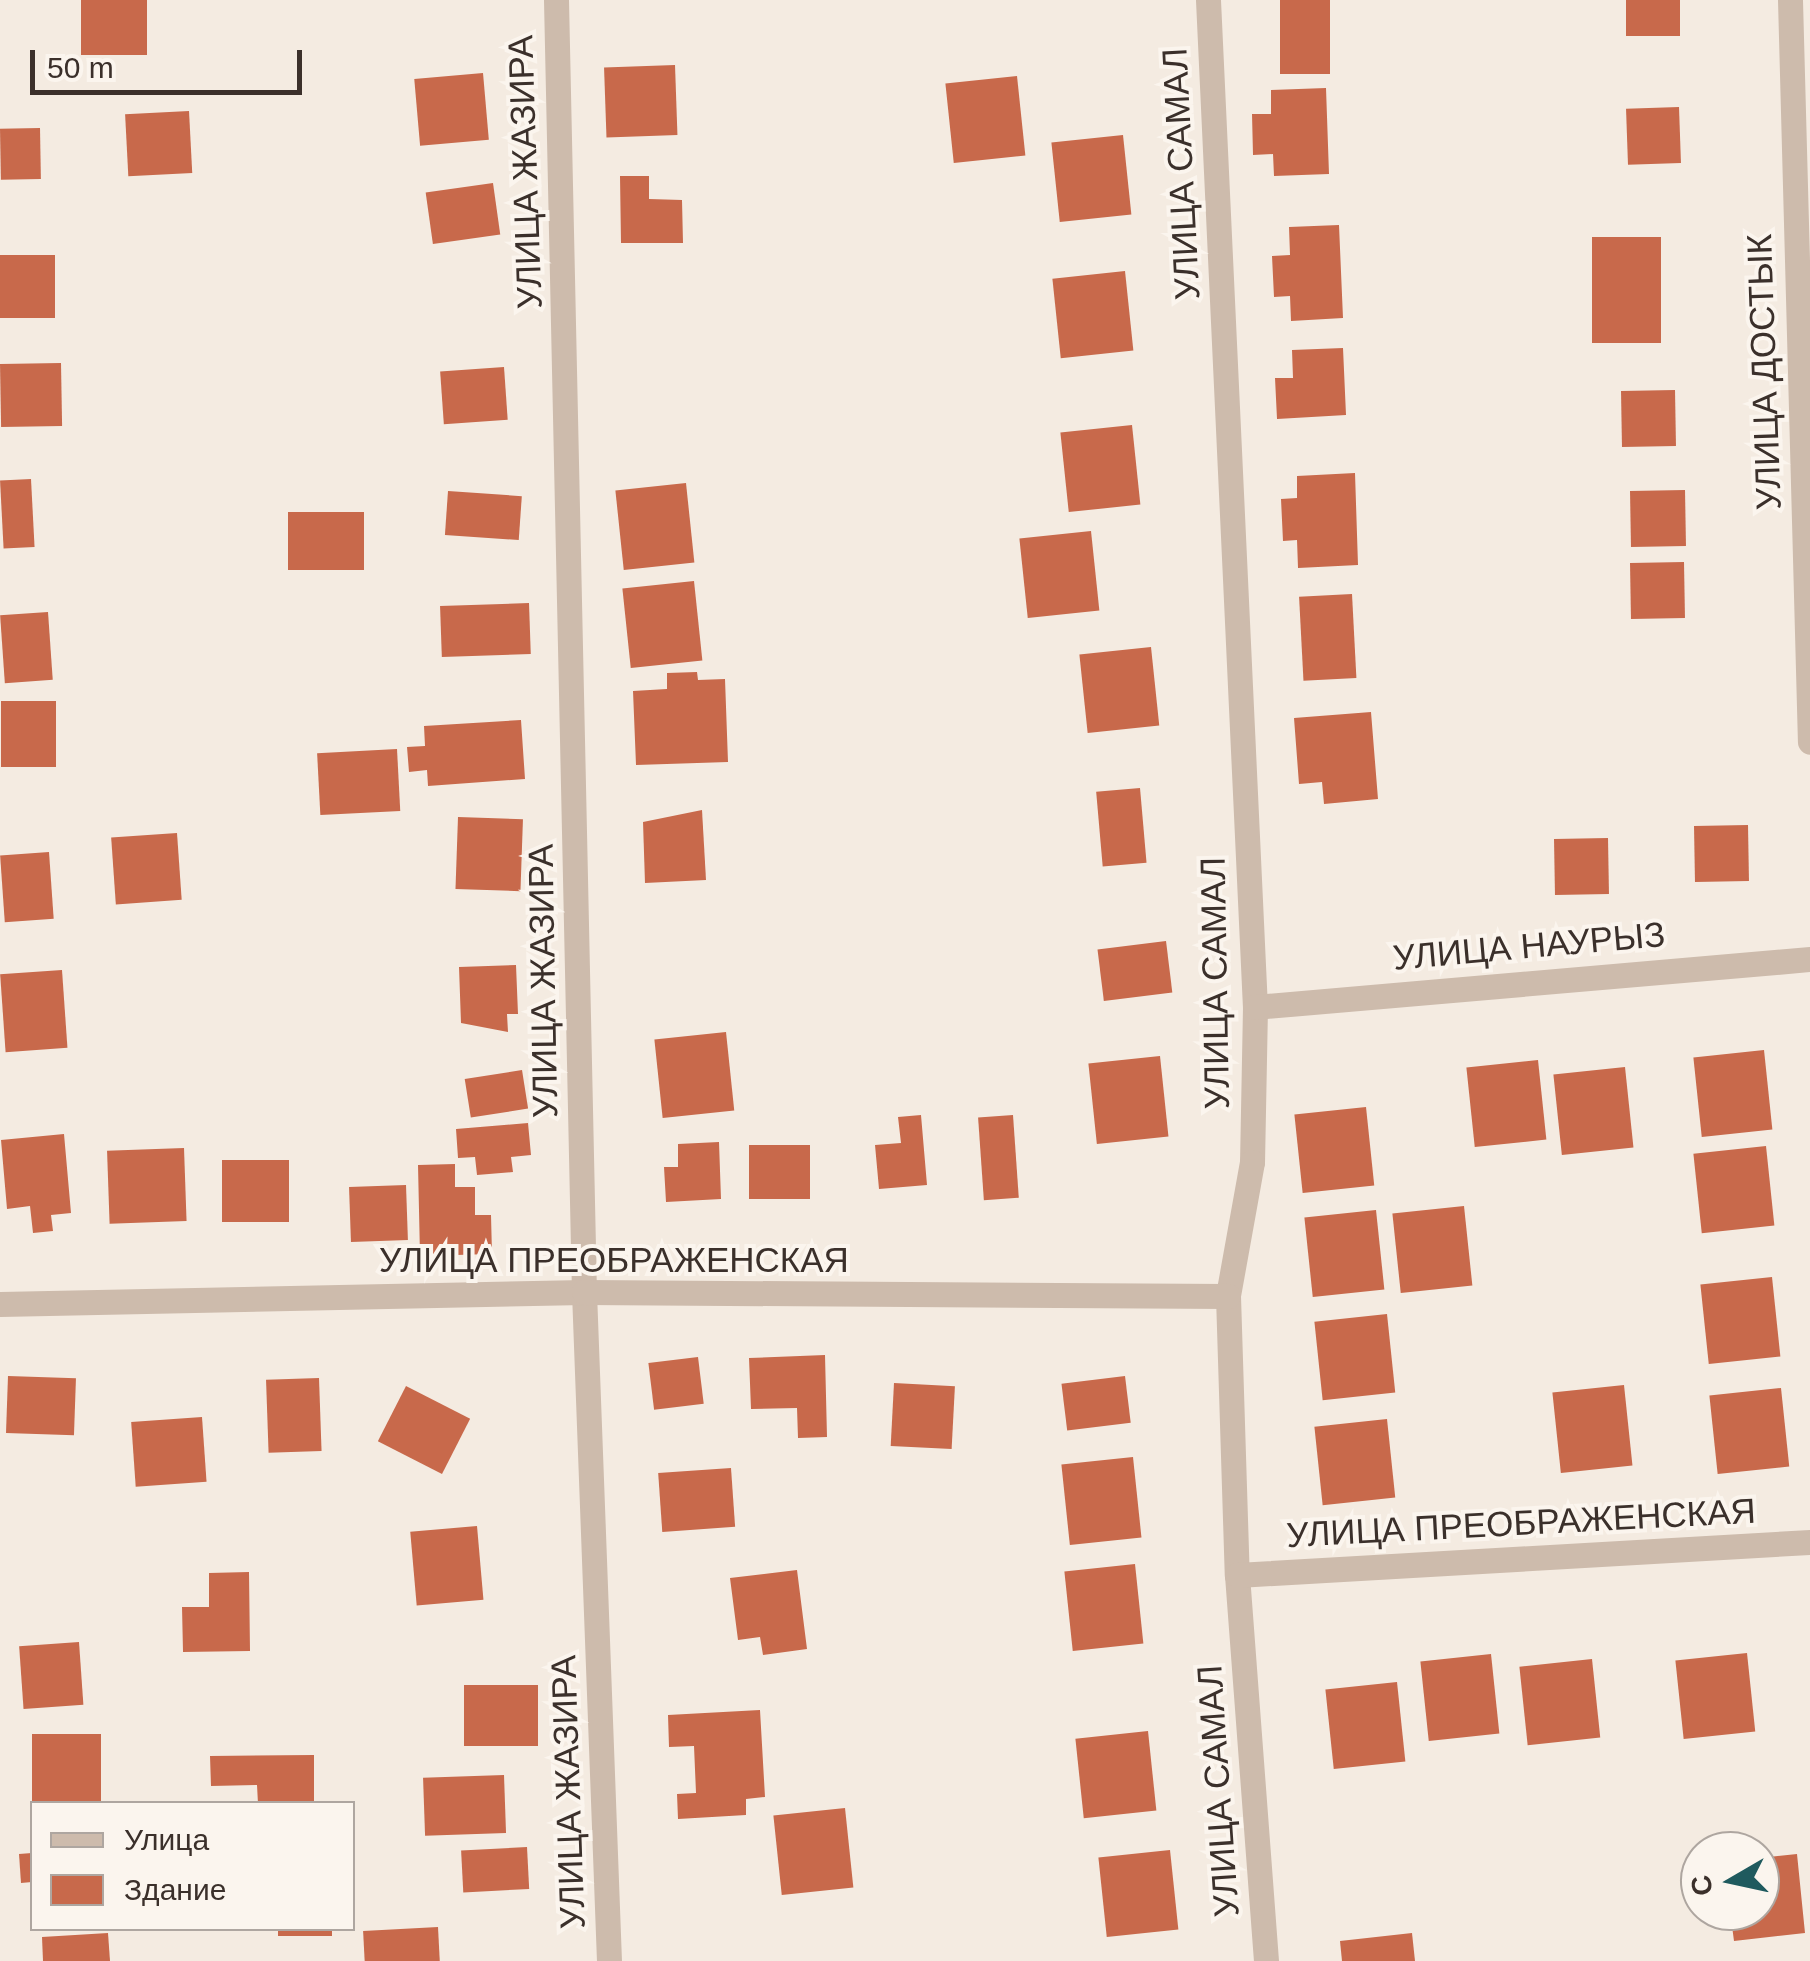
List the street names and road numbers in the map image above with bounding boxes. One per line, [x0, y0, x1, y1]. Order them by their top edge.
street label: УЛИЦА ЖАЗИРА [499, 34, 551, 310]
street label: УЛИЦА САМАЛ [1153, 47, 1209, 301]
street label: УЛИЦА ДОСТЫК [1738, 233, 1790, 511]
street label: УЛИЦА ЖАЗИРА [520, 844, 566, 1118]
street label: УЛИЦА САМАЛ [1192, 857, 1238, 1109]
street label: УЛИЦА НАУРЫЗ [1391, 913, 1667, 979]
street label: УЛИЦА ПРЕОБРАЖЕНСКАЯ [379, 1239, 849, 1281]
street label: УЛИЦА ПРЕОБРАЖЕНСКАЯ [1285, 1490, 1757, 1556]
street label: УЛИЦА ЖАЗИРА [542, 1654, 594, 1930]
street label: УЛИЦА САМАЛ [1188, 1664, 1248, 1918]

